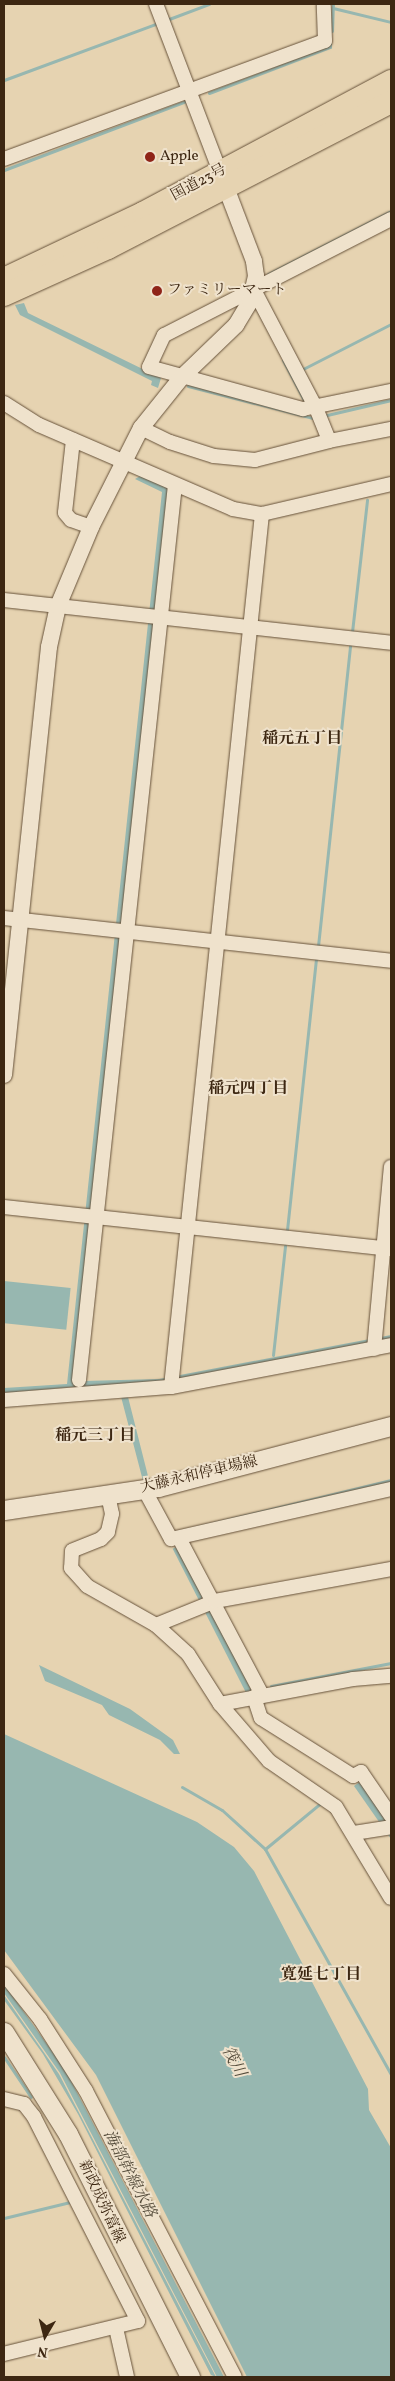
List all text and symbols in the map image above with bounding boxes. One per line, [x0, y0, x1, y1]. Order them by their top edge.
place label: Apple [160, 148, 199, 166]
marker: Apple [144, 151, 156, 163]
street label: 国道23号 [168, 161, 230, 205]
place label: ファミリーマート [167, 282, 287, 300]
marker: ファミリーマート [151, 285, 163, 297]
district label: 稲元五丁目 [262, 729, 342, 749]
district label: 稲元四丁目 [208, 1079, 288, 1099]
district label: 稲元三丁目 [55, 1426, 135, 1446]
street label: 大藤永和停車場線 [139, 1453, 259, 1497]
district label: 寛延七丁目 [281, 1965, 361, 1985]
water label: 筏川 [217, 2043, 249, 2081]
water label: 海部幹線水路 [99, 2127, 159, 2221]
street label: 新政成弥富線 [74, 2157, 128, 2247]
north arrow [20, 2311, 70, 2361]
text: N [36, 2341, 49, 2361]

